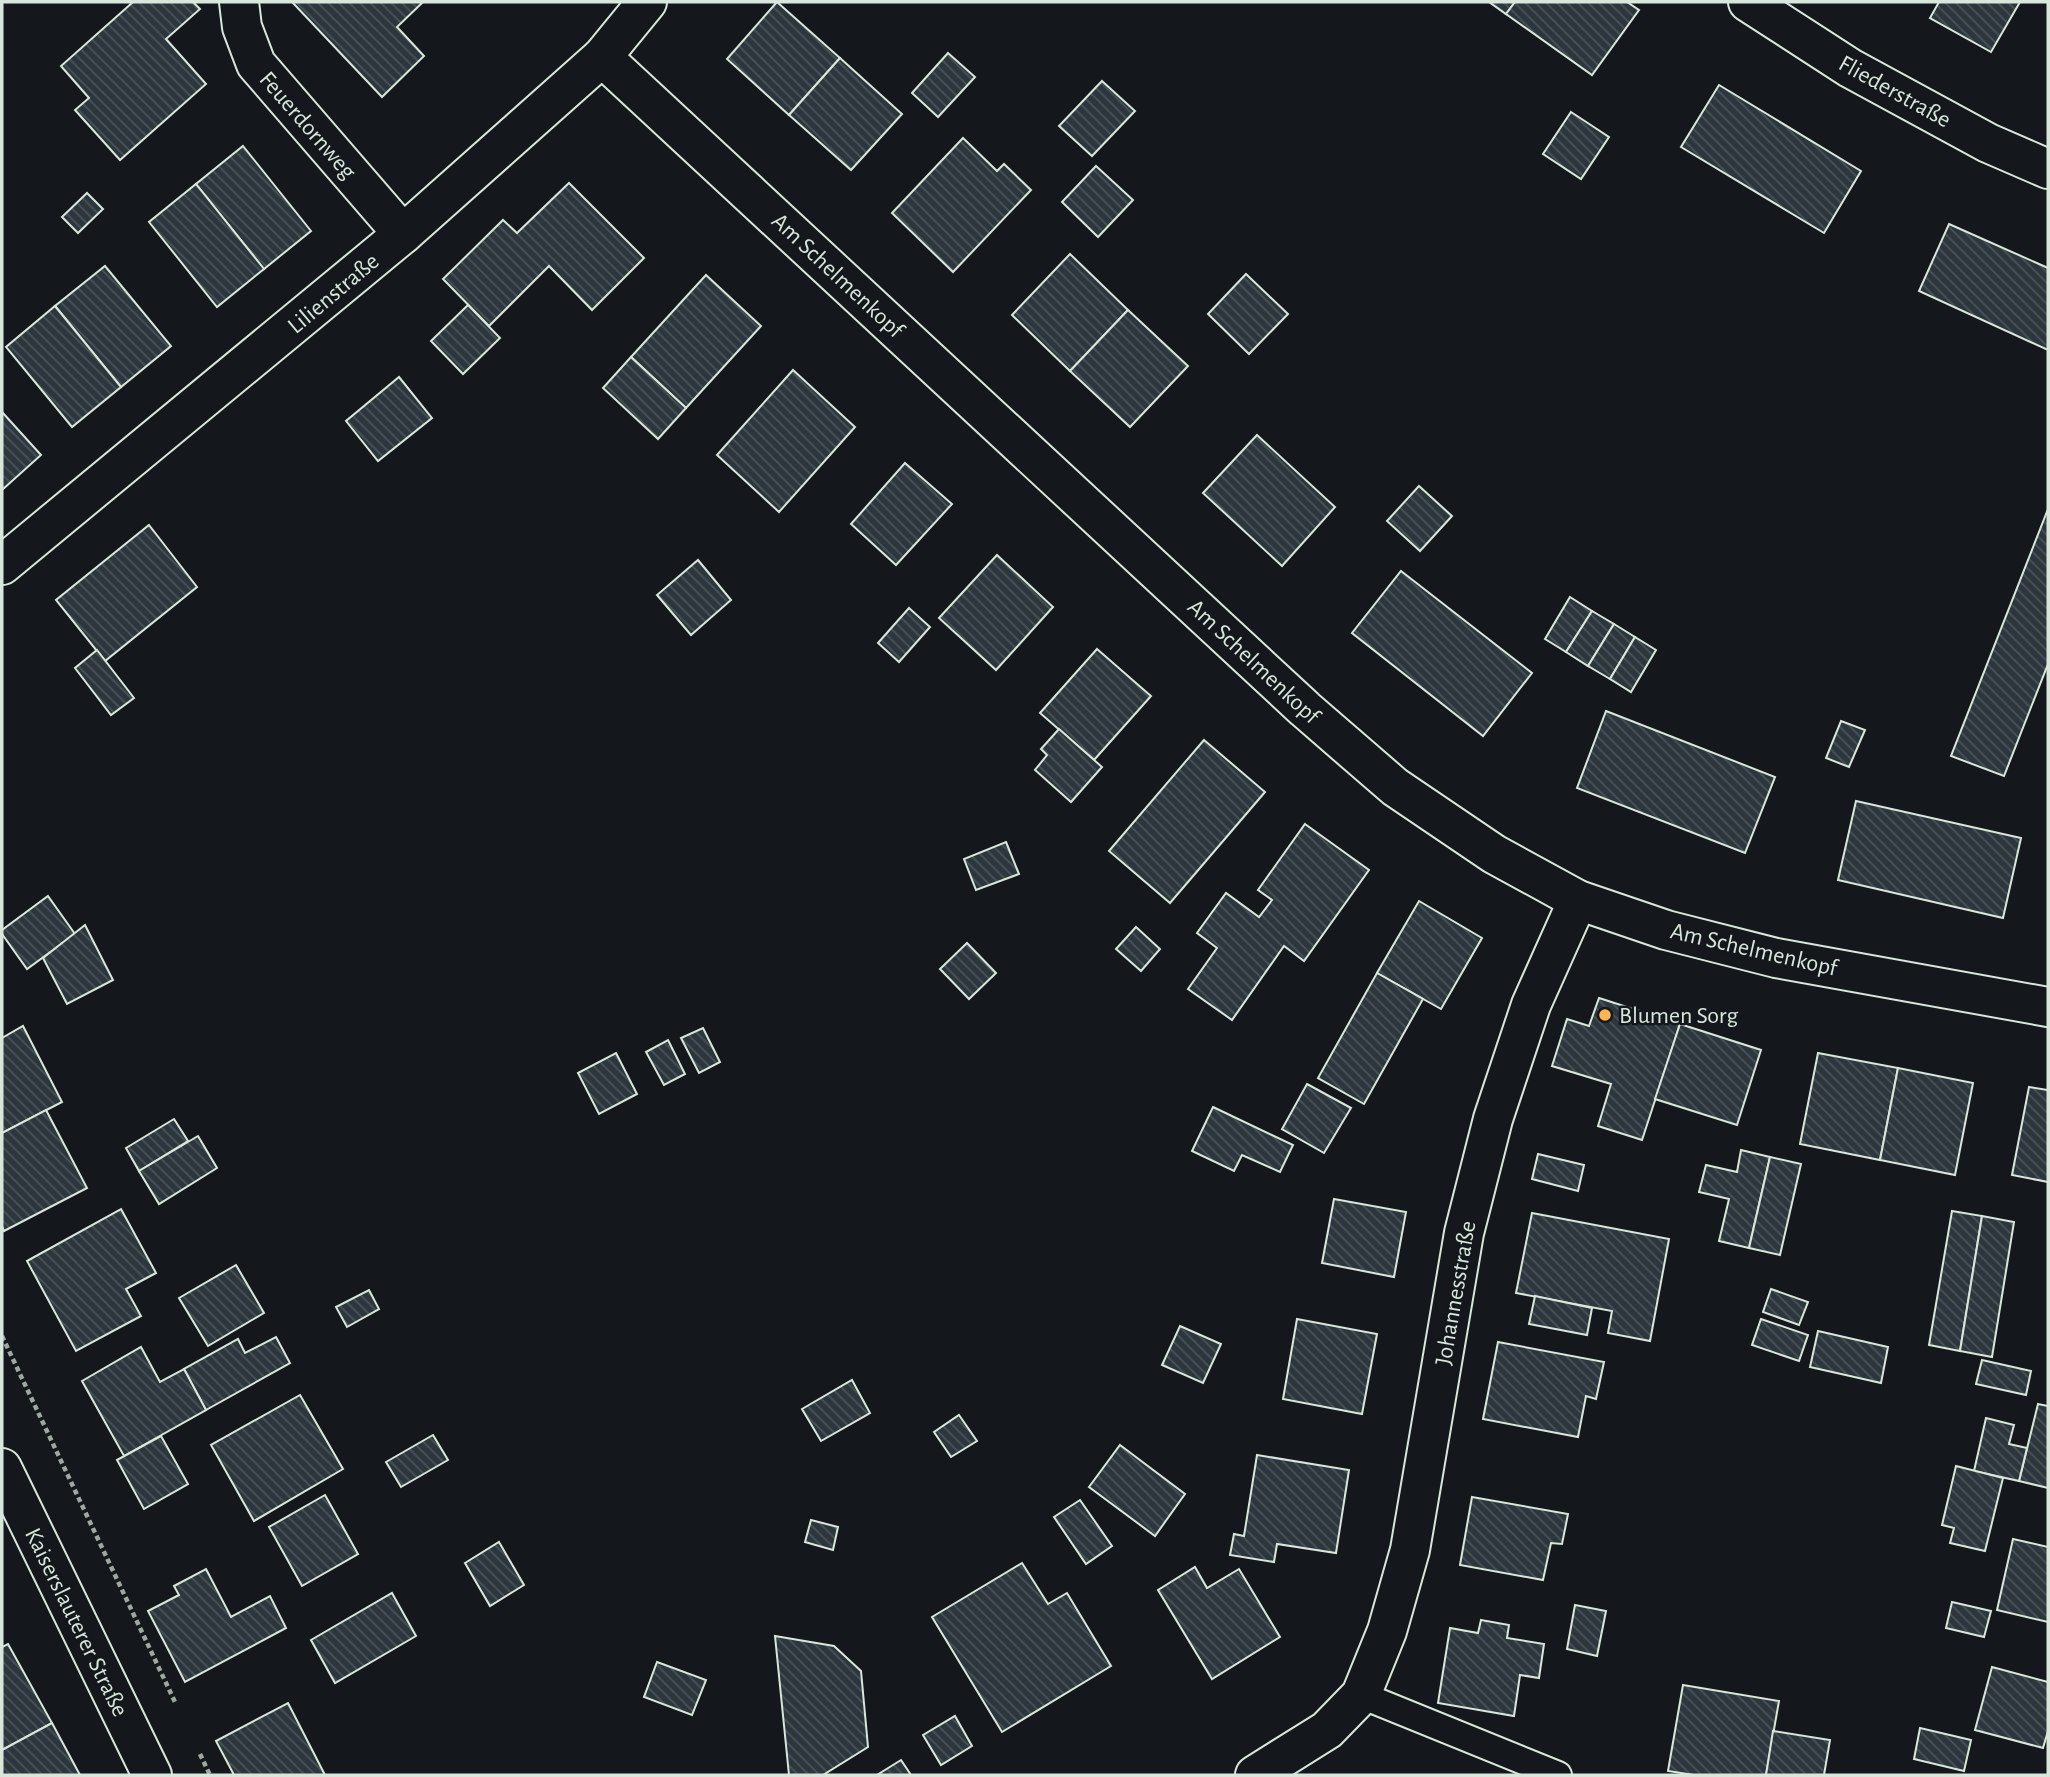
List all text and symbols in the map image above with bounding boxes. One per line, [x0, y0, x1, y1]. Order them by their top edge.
street label: Fliederstraße [1834, 51, 1955, 132]
street label: Feuerdornweg [254, 67, 360, 184]
street label: Am Schelmenkopf [767, 209, 909, 344]
street label: Lilienstraße [284, 249, 384, 338]
street label: Am Schelmenkopf [1183, 595, 1325, 730]
street label: Am Schelmenkopf [1668, 919, 1841, 981]
place label: Blumen Sorg [1619, 1004, 1739, 1028]
marker: Blumen Sorg [1597, 1007, 1613, 1023]
street label: Johannesstraße [1431, 1219, 1480, 1367]
street label: Kaiserslauterer Straße [20, 1524, 132, 1720]

